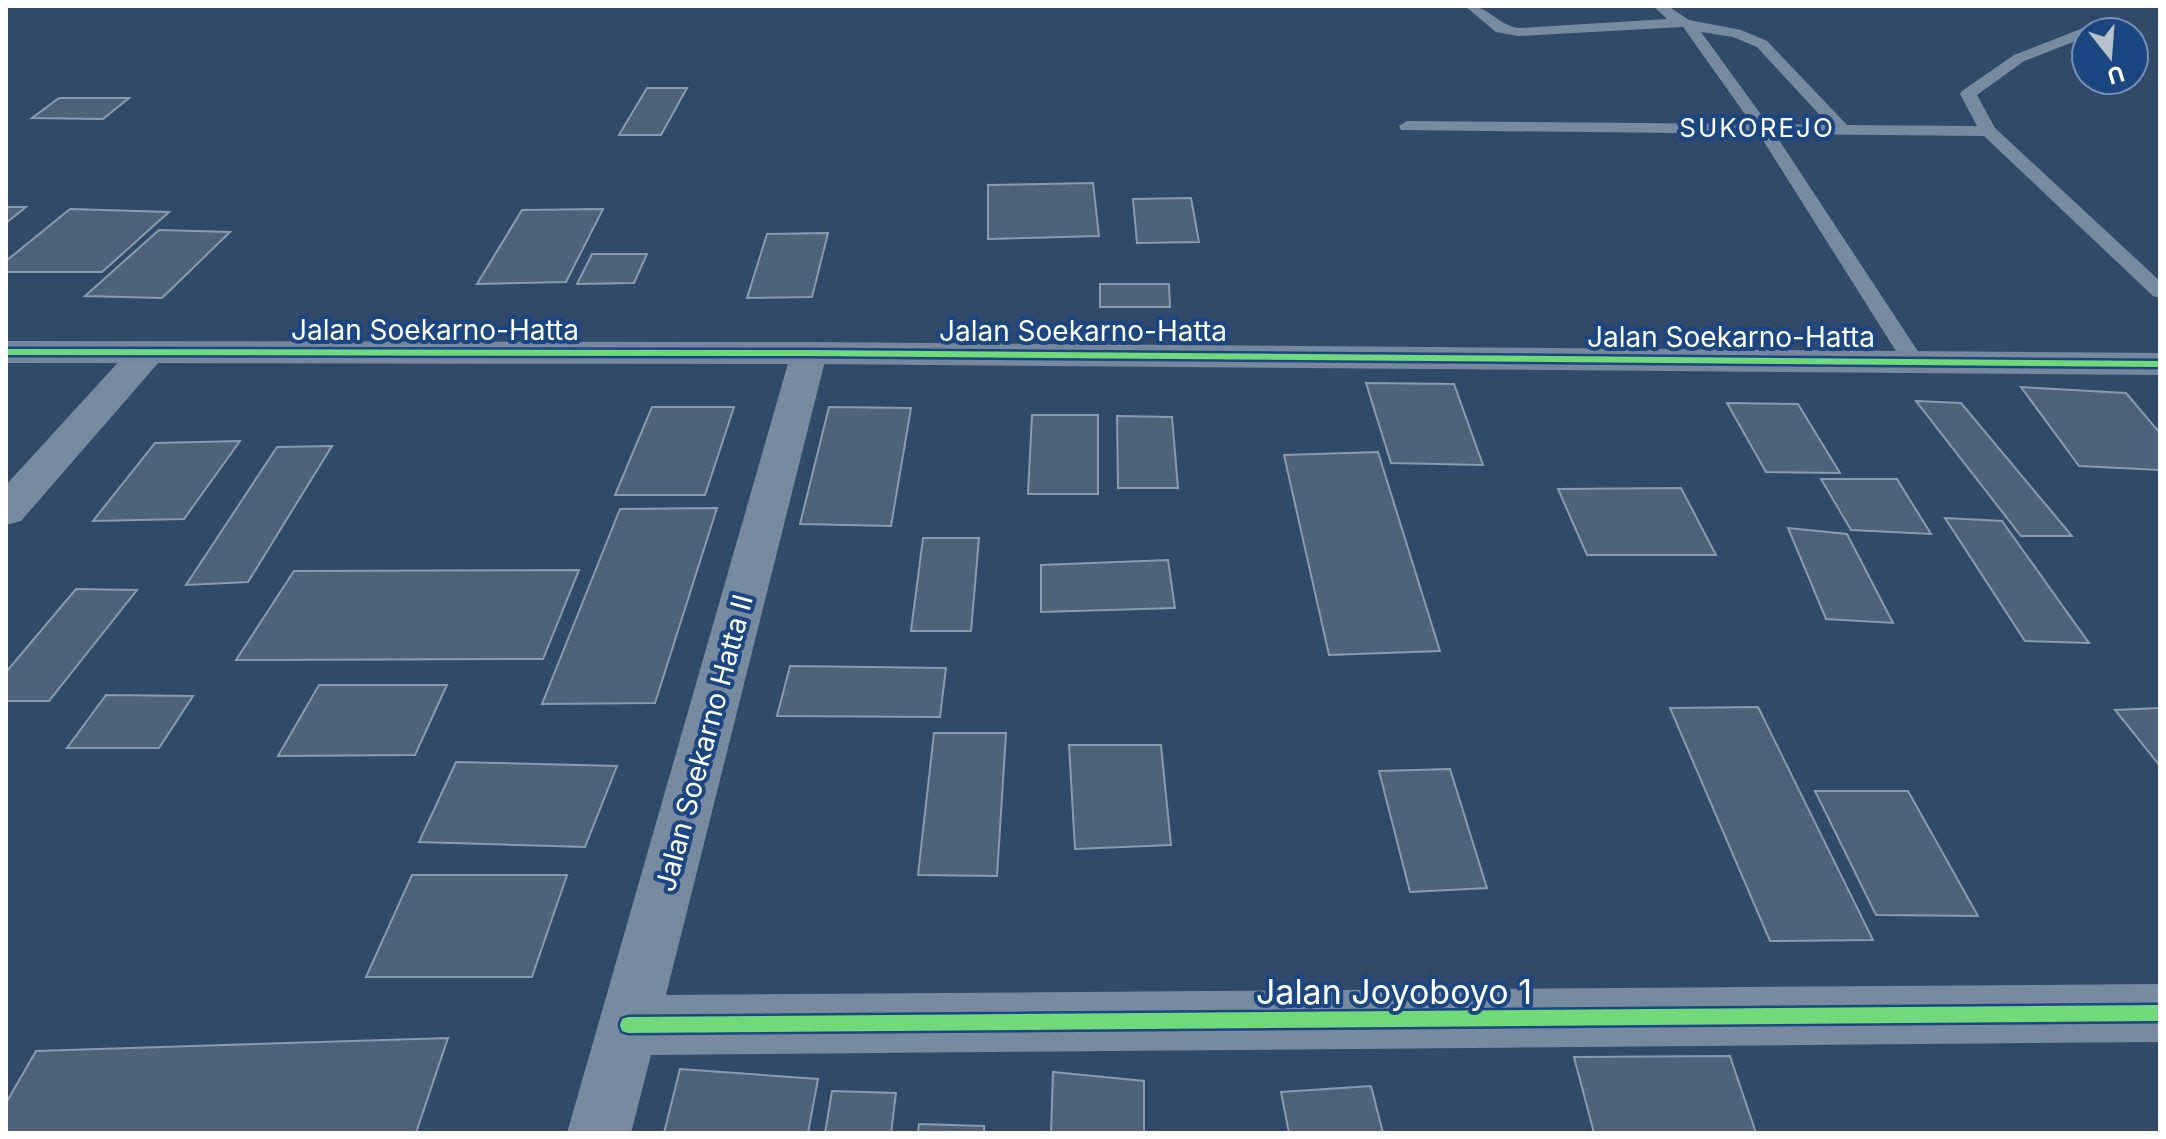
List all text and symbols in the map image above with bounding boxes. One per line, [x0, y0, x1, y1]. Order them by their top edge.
north arrow [2070, 16, 2150, 96]
text: U [2104, 60, 2127, 90]
district label: SUKOREJO [1679, 112, 1835, 143]
street label: Jalan Soekarno-Hatta [291, 313, 579, 347]
street label: Jalan Soekarno-Hatta [939, 314, 1227, 348]
street label: Jalan Soekarno-Hatta [1587, 320, 1875, 354]
street label: Jalan Soekarno Hatta II [648, 591, 760, 895]
street label: Jalan Joyoboyo 1 [1256, 971, 1532, 1012]

